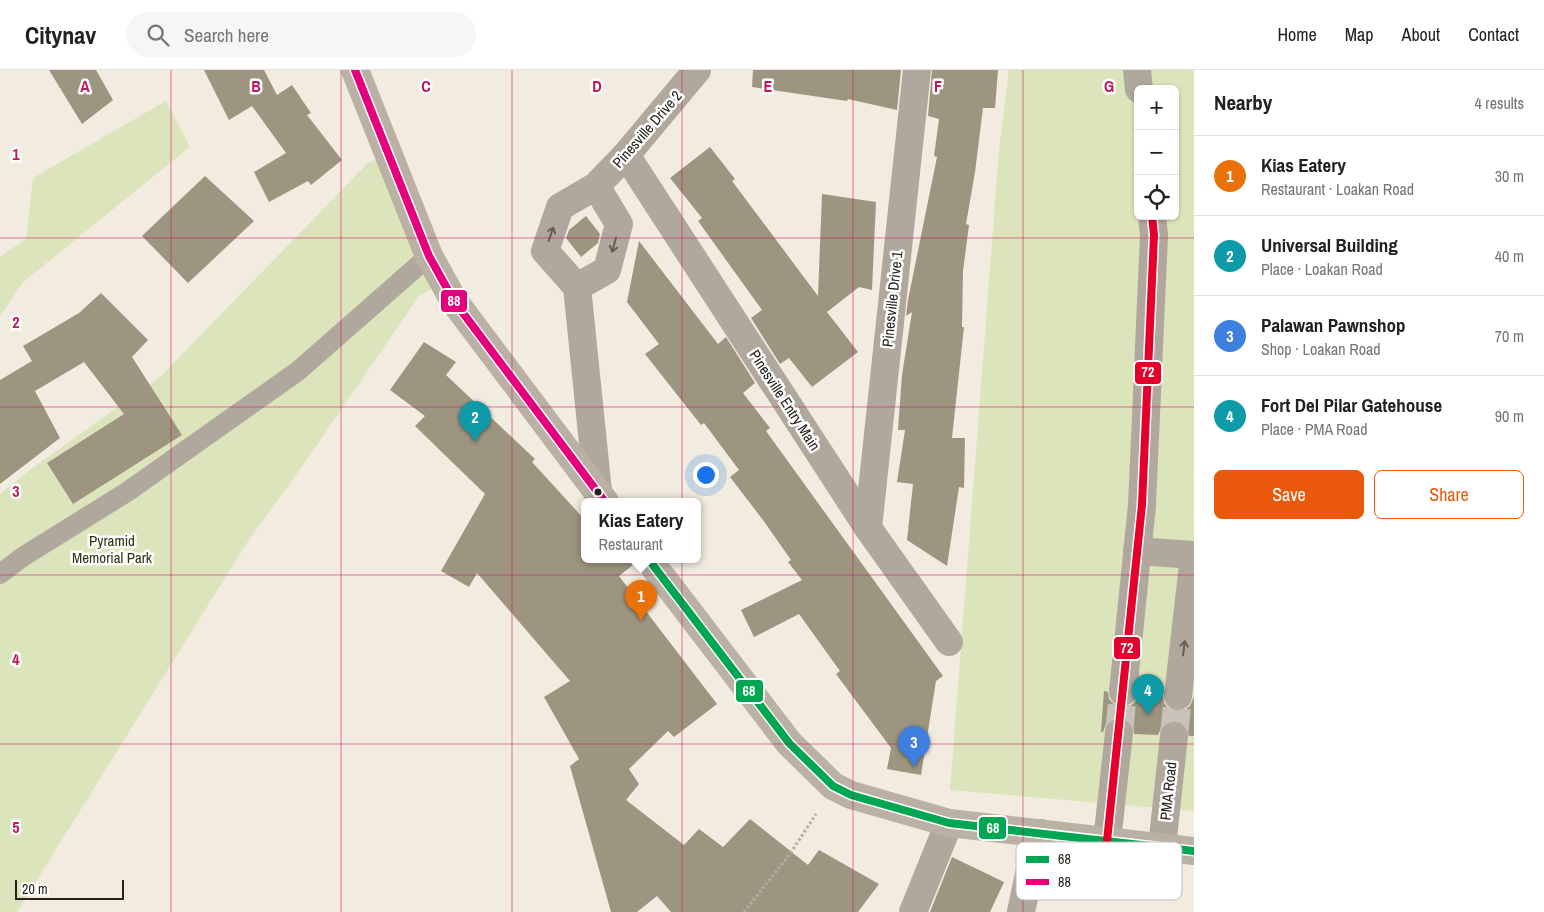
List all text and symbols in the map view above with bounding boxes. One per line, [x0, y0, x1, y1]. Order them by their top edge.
search box [126, 12, 476, 57]
text: Citynav [25, 19, 96, 51]
icon: search [144, 21, 172, 49]
text: Search here [184, 22, 269, 48]
text: Home [1277, 22, 1317, 47]
text: Map [1345, 22, 1374, 47]
text: About [1402, 22, 1440, 47]
text: Contact [1468, 22, 1519, 47]
text: A [80, 75, 90, 97]
text: B [251, 75, 261, 97]
text: C [421, 75, 431, 97]
text: D [592, 75, 602, 97]
text: E [764, 75, 773, 97]
text: F [934, 75, 942, 97]
text: G [1104, 75, 1114, 97]
map controls [1134, 85, 1179, 220]
button: + [1134, 85, 1179, 130]
street label: Pinesville Drive 2 [607, 86, 687, 172]
text: Nearby [1214, 88, 1272, 117]
text: 4 results [1474, 92, 1524, 114]
button: − [1134, 130, 1179, 175]
text: 1 [12, 143, 20, 165]
text: Kias Eatery [1261, 152, 1346, 178]
text: 1 [1226, 165, 1234, 187]
text: 30 m [1495, 165, 1524, 187]
button: locate [1134, 175, 1179, 220]
text: Restaurant · Loakan Road [1261, 178, 1414, 200]
one-way arrow [547, 227, 556, 242]
text: Universal Building [1261, 232, 1398, 258]
one-way arrow [608, 236, 618, 252]
text: 2 [1226, 245, 1234, 267]
text: 40 m [1495, 245, 1524, 267]
street label: Pinesville Drive 1 [877, 250, 907, 348]
text: Place · Loakan Road [1261, 258, 1383, 280]
line badge: 88 [440, 289, 468, 313]
text: 88 [448, 292, 460, 310]
text: 2 [12, 311, 20, 333]
text: Palawan Pawnshop [1261, 312, 1406, 338]
text: 3 [1226, 325, 1234, 347]
text: 70 m [1495, 325, 1524, 347]
text: Shop · Loakan Road [1261, 338, 1381, 360]
street label: Pinesville Entry Main [745, 346, 825, 454]
line badge: 72 [1134, 361, 1162, 385]
text: 72 [1142, 363, 1154, 381]
text: Fort Del Pilar Gatehouse [1261, 392, 1442, 418]
pin: 2 [459, 401, 491, 442]
text: 4 [1226, 405, 1234, 427]
text: 90 m [1495, 405, 1524, 427]
text: Place · PMA Road [1261, 418, 1367, 440]
your location [693, 462, 719, 488]
button: Save [1214, 470, 1364, 519]
button: Share [1374, 470, 1524, 519]
text: 3 [12, 480, 20, 502]
unlabelled marker [593, 487, 603, 497]
popup [581, 498, 701, 563]
text: Kias Eatery [599, 507, 683, 533]
park label: Pyramid Memorial Park [72, 530, 153, 568]
text: Restaurant [599, 533, 663, 555]
pin: 1 [625, 580, 657, 621]
line badge: 72 [1113, 636, 1141, 660]
text: 72 [1121, 639, 1133, 657]
one-way arrow [1179, 640, 1189, 656]
text: 4 [12, 648, 20, 670]
pin: 4 [1132, 674, 1164, 715]
line badge: 68 [735, 679, 764, 703]
text: 68 [743, 682, 755, 700]
pin: 3 [898, 726, 930, 767]
street label: PMA Road [1154, 761, 1182, 821]
text: 5 [12, 816, 20, 838]
line badge: 68 [978, 816, 1007, 840]
text: 68 [987, 819, 999, 837]
legend [1016, 842, 1182, 900]
text: 68 [1058, 850, 1071, 868]
text: 88 [1058, 873, 1071, 891]
scale bar [15, 877, 124, 900]
text: 20 m [22, 880, 48, 898]

